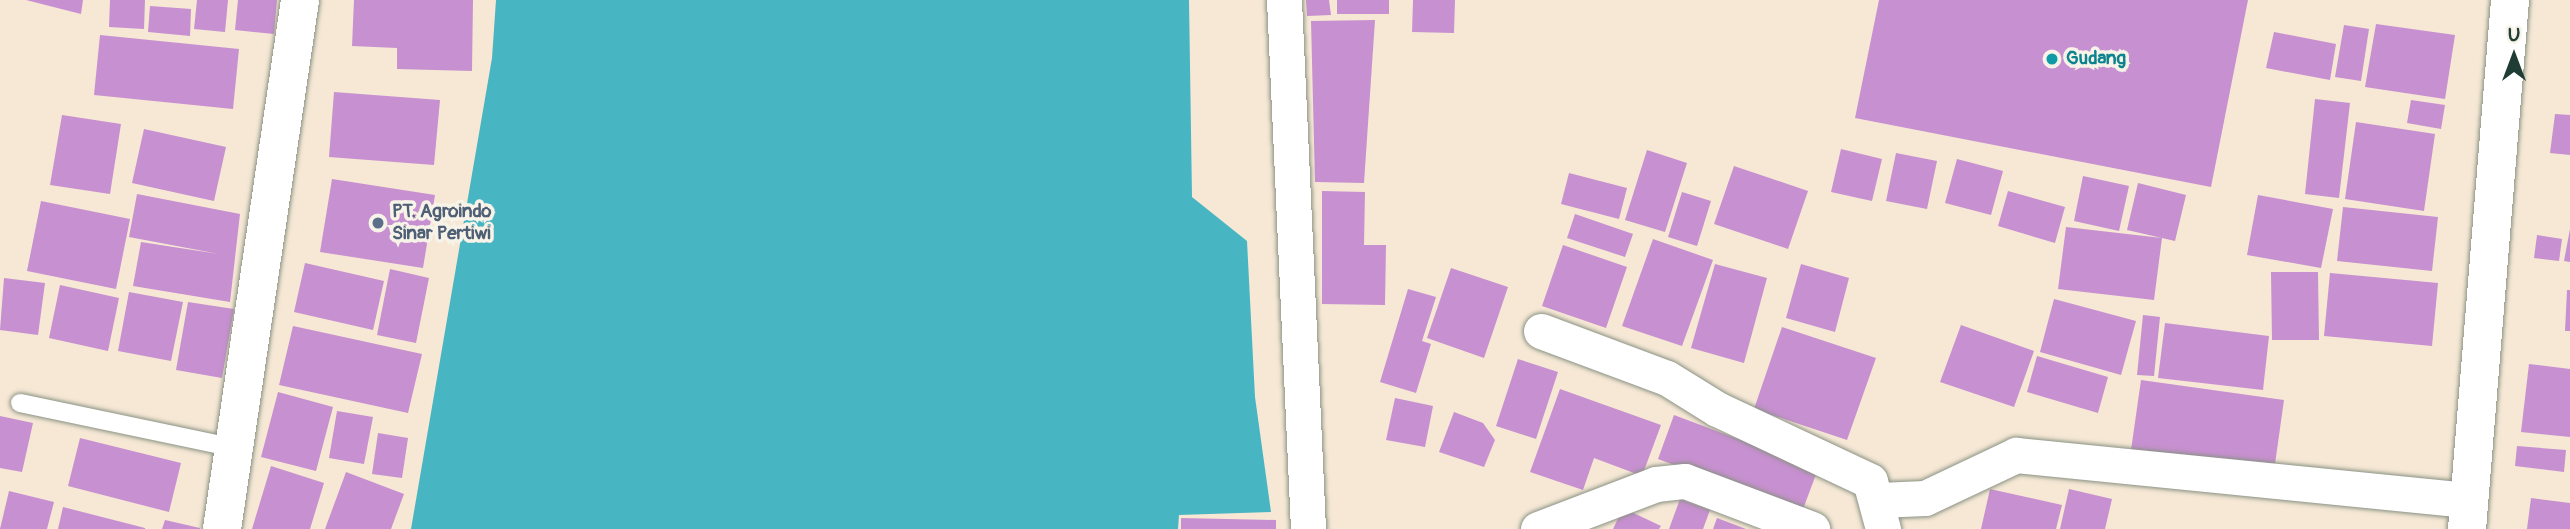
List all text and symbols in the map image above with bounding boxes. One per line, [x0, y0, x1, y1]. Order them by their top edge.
north arrow [2479, 21, 2549, 91]
text: U [2508, 23, 2520, 47]
place label: Gudang [2066, 48, 2126, 70]
marker: Gudang [2044, 51, 2060, 67]
place label: PT. Agroindo Sinar Pertiwi [392, 201, 492, 245]
marker: PT. Agroindo Sinar Pertiwi [370, 215, 386, 231]

